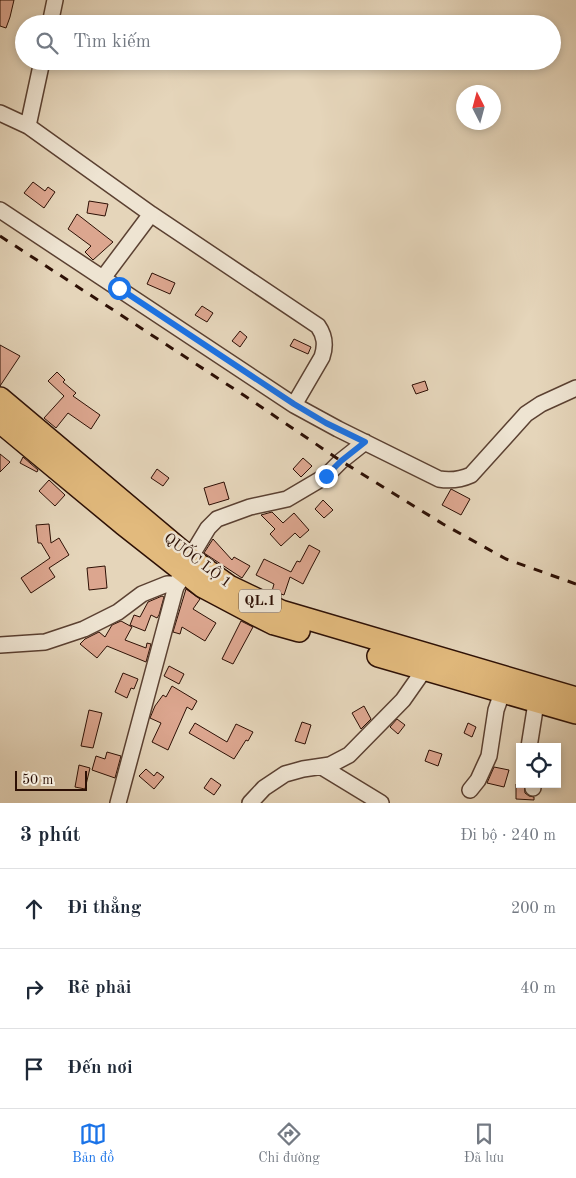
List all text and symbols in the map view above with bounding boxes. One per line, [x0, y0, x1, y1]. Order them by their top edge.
search box [15, 15, 561, 70]
icon: search [33, 29, 61, 57]
text: Tìm kiếm [73, 33, 151, 52]
north arrow [456, 85, 501, 130]
route start [108, 277, 131, 300]
route end [315, 465, 338, 488]
street label: QUỐC LỘ 1 [161, 527, 236, 591]
road number: QL.1 [239, 590, 281, 612]
map controls [516, 743, 561, 788]
button: locate [516, 743, 561, 788]
scale bar [15, 768, 88, 791]
text: 50 m [22, 773, 53, 787]
text: 3 phút [20, 825, 80, 846]
text: Đi bộ · 240 m [460, 828, 556, 844]
icon: ahead [20, 895, 48, 923]
text: Đi thẳng [67, 899, 141, 918]
text: 200 m [511, 901, 556, 917]
icon: right [20, 975, 48, 1003]
text: Rẽ phải [67, 979, 131, 998]
text: 40 m [520, 981, 556, 997]
icon: arrive [20, 1055, 48, 1083]
text: Đến nơi [67, 1059, 133, 1078]
tab: Bản đồ [72, 1120, 114, 1167]
tab: Chỉ đường [258, 1120, 320, 1167]
tab: Đã lưu [464, 1120, 504, 1167]

